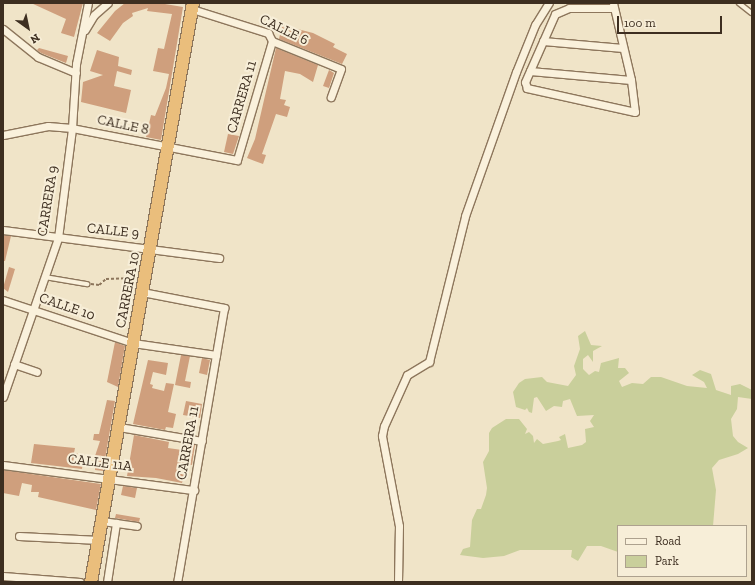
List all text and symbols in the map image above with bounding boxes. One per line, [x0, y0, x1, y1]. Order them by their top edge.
north arrow [8, 8, 48, 48]
scale bar [619, 8, 724, 34]
street label: CALLE 6 [257, 11, 311, 49]
text: 100 m [624, 16, 656, 30]
text: N [28, 31, 42, 46]
street label: CARRERA 11 [224, 58, 260, 136]
street label: CALLE 8 [96, 111, 150, 139]
street label: CARRERA 9 [34, 164, 62, 238]
street label: CALLE 9 [86, 220, 140, 242]
street label: CARRERA 10 [112, 250, 144, 330]
street label: CALLE 10 [37, 290, 97, 324]
street label: CARRERA 11 [173, 404, 203, 482]
street label: CALLE 11A [67, 451, 133, 475]
legend [617, 525, 747, 577]
text: Road [655, 534, 681, 548]
text: Park [655, 554, 679, 568]

